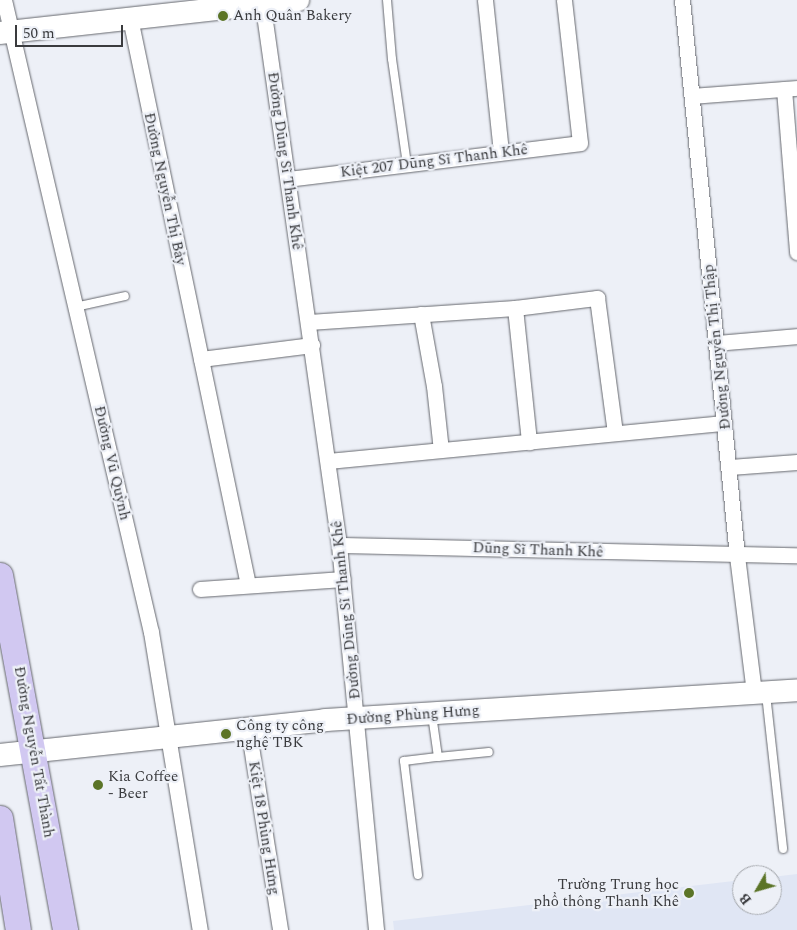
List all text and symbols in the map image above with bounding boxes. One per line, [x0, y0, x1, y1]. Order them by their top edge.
place label: Anh Quân Bakery [233, 7, 351, 25]
marker: Anh Quân Bakery [217, 10, 229, 22]
scale bar [18, 15, 125, 47]
text: 50 m [23, 22, 55, 45]
street label: Đường Dũng Sĩ Thanh Khê [264, 71, 306, 251]
street label: Đường Nguyễn Thị Bảy [140, 111, 190, 267]
street label: Kiệt 207 Dũng Sĩ Thanh Khê [339, 141, 529, 181]
street label: Đường Nguyễn Thị Thập [699, 263, 735, 431]
street label: Đường Vũ Quỳnh [90, 404, 134, 522]
street label: Đường Dũng Sĩ Thanh Khê [328, 520, 364, 700]
street label: Dũng Sĩ Thanh Khê [472, 539, 604, 561]
street label: Đường Nguyễn Tất Thành [10, 665, 58, 839]
street label: Đường Phùng Hưng [346, 701, 480, 729]
place label: Công ty công nghệ TBK [236, 716, 324, 751]
marker: Công ty công nghệ TBK [220, 728, 232, 740]
street label: Kiệt 18 Phùng Hưng [245, 760, 283, 896]
place label: Kia Coffee - Beer [108, 767, 178, 802]
marker: Kia Coffee - Beer [92, 779, 104, 791]
north arrow [732, 865, 782, 915]
place label: Trường Trung học phổ thông Thanh Khê [533, 875, 679, 910]
marker: Trường Trung học phổ thông Thanh Khê [683, 887, 695, 899]
text: B [734, 889, 757, 909]

